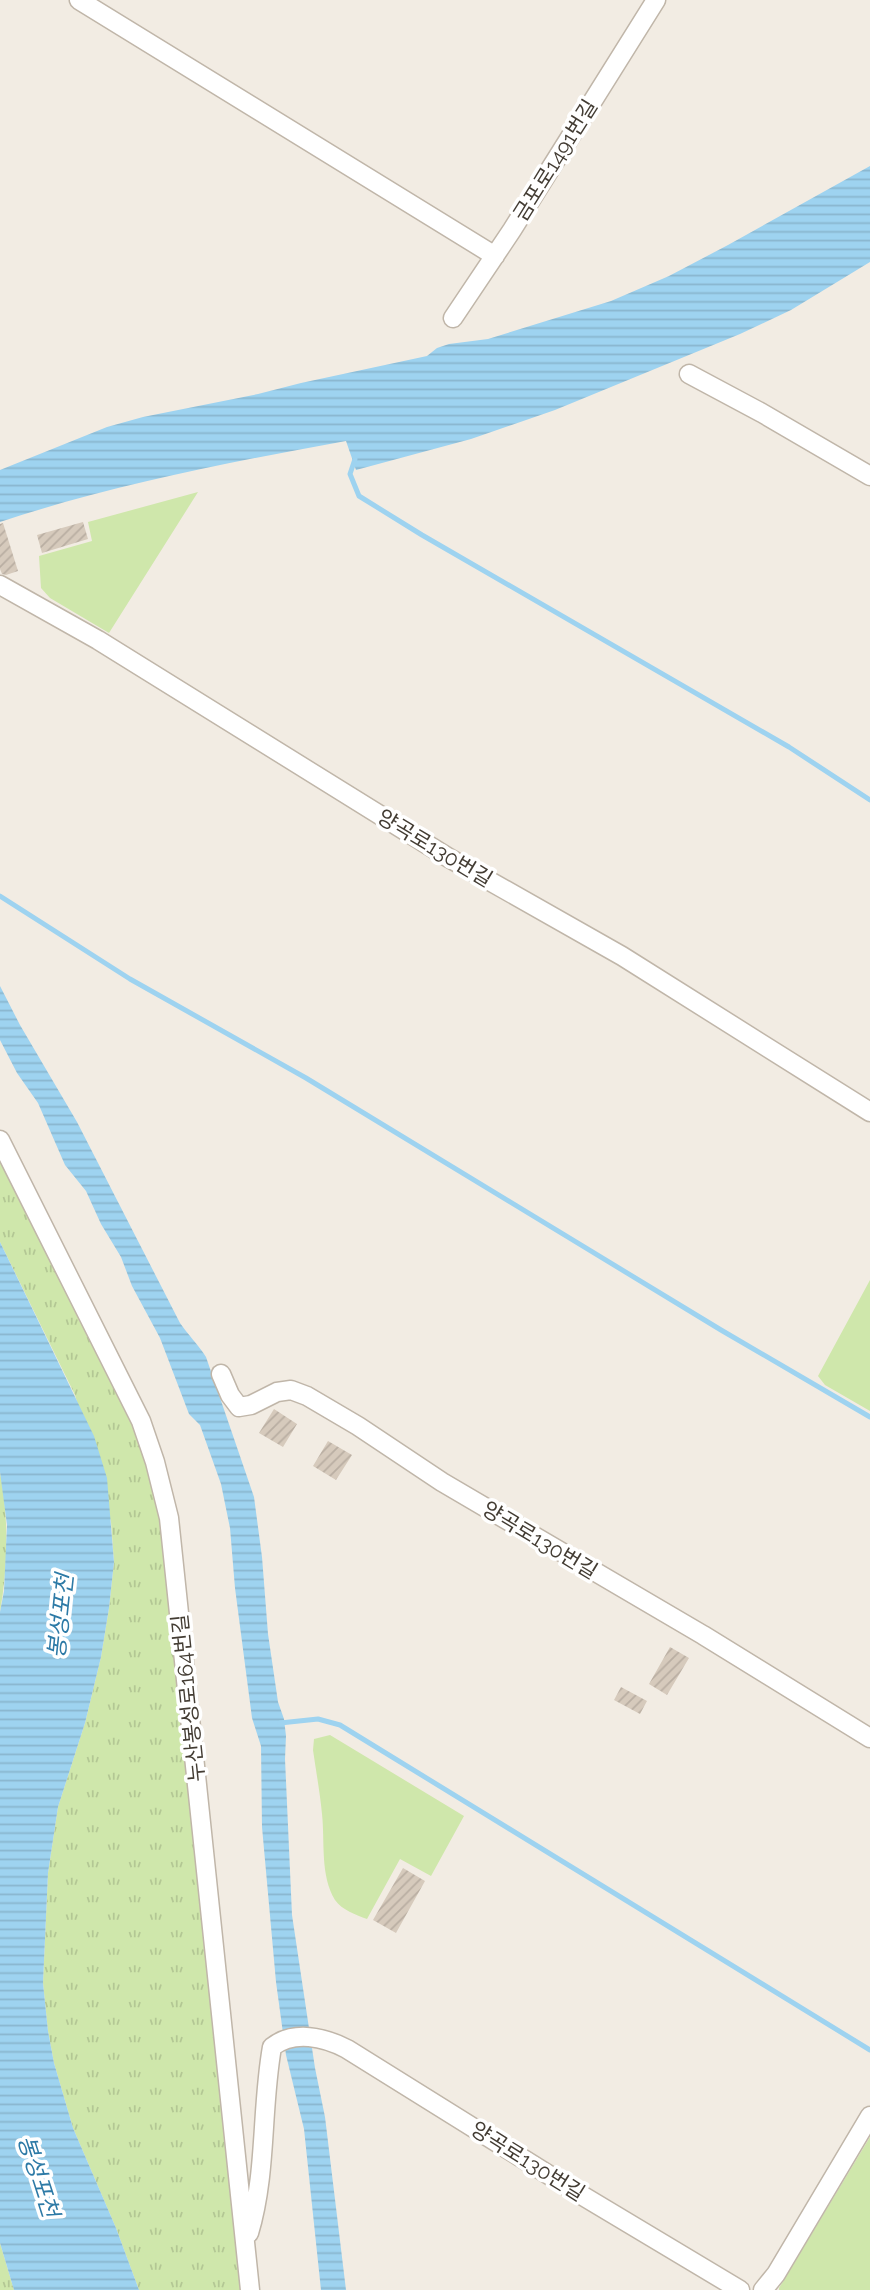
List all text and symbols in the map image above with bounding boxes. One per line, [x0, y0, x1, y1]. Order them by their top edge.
street label: 금포로1491번길 [508, 95, 602, 225]
street label: 양곡로130번길 [373, 804, 497, 892]
street label: 양곡로130번길 [478, 1496, 602, 1584]
water label: 봉성포천 [42, 1570, 78, 1659]
street label: 누산봉성로164번길 [167, 1613, 209, 1783]
street label: 양곡로130번길 [466, 2116, 590, 2206]
water label: 봉성포천 [13, 2132, 66, 2223]

